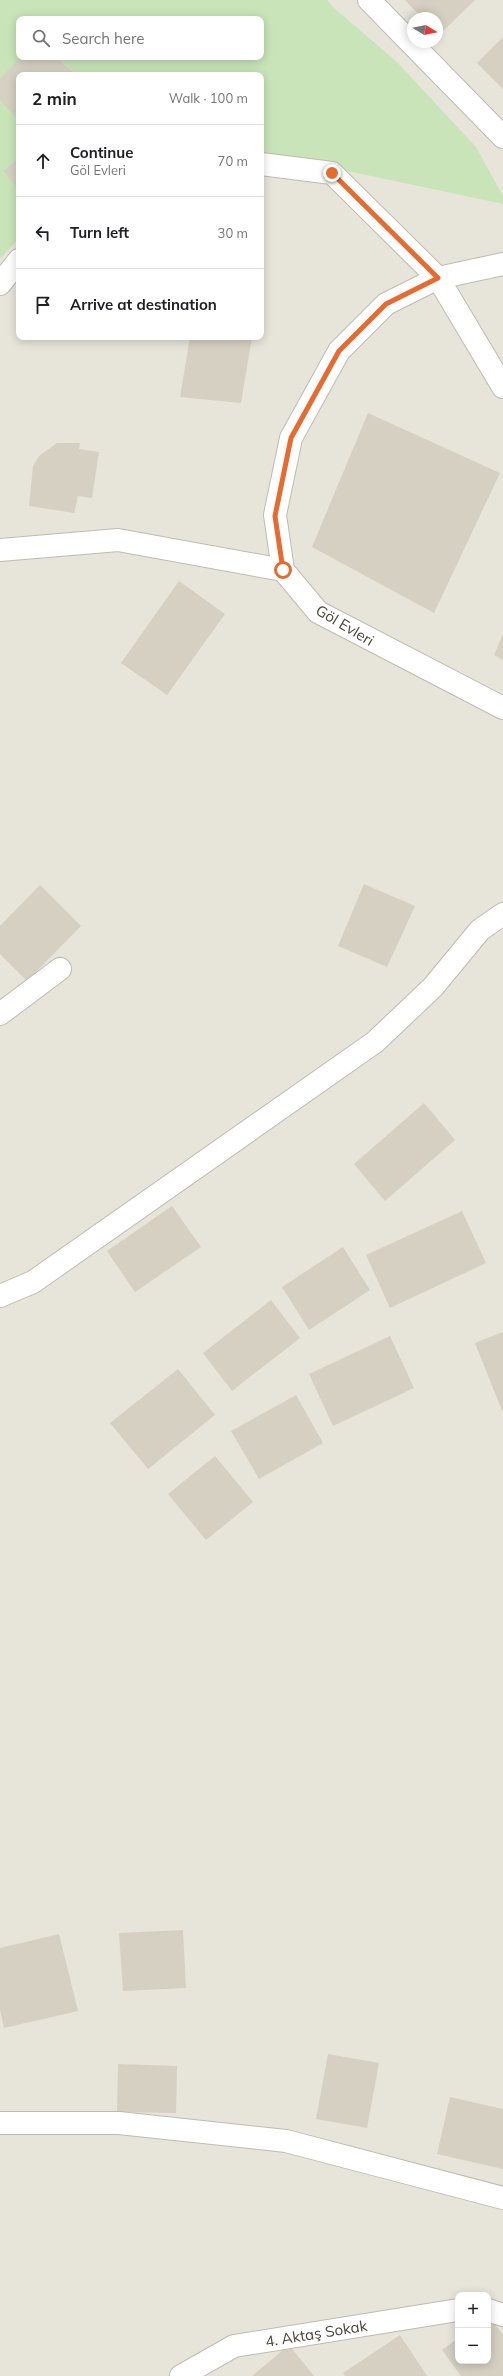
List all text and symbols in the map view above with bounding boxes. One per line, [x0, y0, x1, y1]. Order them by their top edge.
north arrow [407, 12, 443, 48]
search box [16, 16, 264, 60]
icon: search [30, 27, 52, 49]
text: Search here [62, 29, 144, 48]
text: 2 min [32, 88, 77, 109]
text: Walk · 100 m [169, 90, 248, 106]
text: Continue [70, 143, 133, 162]
icon: ahead [32, 150, 54, 172]
text: 70 m [218, 153, 248, 169]
text: Göl Evleri [70, 162, 126, 178]
route end [323, 164, 341, 182]
icon: left [32, 222, 54, 244]
text: Turn left [70, 223, 129, 242]
text: 30 m [218, 225, 248, 241]
icon: arrive [32, 294, 54, 316]
text: Arrive at destination [70, 295, 217, 314]
route start [274, 561, 292, 579]
street label: Göl Evleri [312, 600, 378, 650]
map controls [455, 2292, 491, 2364]
button: + [455, 2292, 491, 2328]
street label: 4. Aktaş Sokak [264, 2315, 369, 2350]
button: − [455, 2328, 491, 2364]

